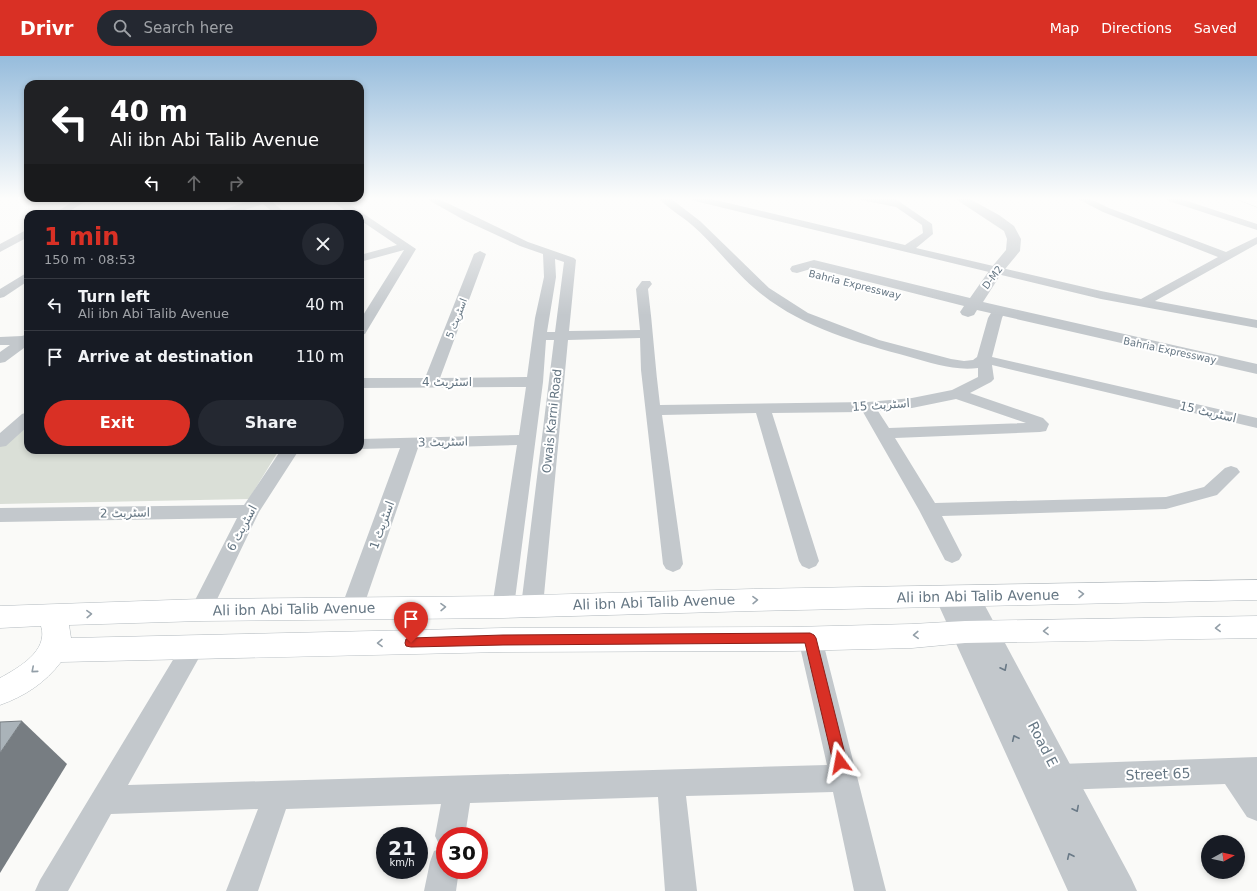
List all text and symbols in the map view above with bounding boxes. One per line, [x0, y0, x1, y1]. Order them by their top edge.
search box [97, 10, 377, 46]
text: Drivr [20, 17, 73, 39]
icon: search [111, 17, 133, 39]
text: Search here [143, 19, 234, 37]
text: Map [1050, 20, 1079, 36]
text: Directions [1101, 20, 1172, 36]
text: Saved [1194, 20, 1237, 36]
text: 40 m [110, 95, 188, 128]
icon: left [44, 96, 96, 148]
text: Ali ibn Abi Talib Avenue [110, 129, 319, 150]
icon: left [141, 172, 163, 194]
icon: ahead [183, 172, 205, 194]
icon: right [225, 172, 247, 194]
text: 1 min [44, 223, 119, 251]
button: close [302, 223, 344, 265]
text: 150 m · 08:53 [44, 252, 135, 267]
street label: D-M2 [980, 263, 1005, 291]
street label: Bahria Expressway [808, 268, 902, 301]
text: Turn left [78, 288, 150, 306]
icon: left [44, 294, 66, 316]
text: 40 m [306, 296, 344, 314]
street label: اسٹریٹ 5 [444, 297, 469, 340]
text: Ali ibn Abi Talib Avenue [78, 306, 229, 321]
street label: Bahria Expressway [1122, 335, 1217, 366]
icon: arrive [44, 346, 66, 368]
text: Arrive at destination [78, 348, 253, 366]
text: 110 m [296, 348, 344, 366]
street label: Owais Karni Road [540, 368, 564, 474]
street label: اسٹریٹ 4 [422, 375, 472, 390]
street label: اسٹریٹ 15 [852, 396, 910, 415]
street label: اسٹریٹ 15 [1178, 399, 1238, 426]
button: Exit [44, 400, 190, 446]
button: Share [198, 400, 344, 446]
street label: اسٹریٹ 3 [418, 435, 468, 450]
street label: اسٹریٹ 1 [367, 499, 398, 551]
street label: اسٹریٹ 6 [224, 503, 261, 554]
street label: اسٹریٹ 2 [100, 506, 150, 521]
street label: Ali ibn Abi Talib Avenue [897, 587, 1059, 605]
one-way arrow [1078, 590, 1084, 598]
street label: Ali ibn Abi Talib Avenue [572, 591, 736, 613]
one-way arrow [752, 595, 758, 604]
street label: Ali ibn Abi Talib Avenue [213, 600, 375, 618]
pin [394, 602, 428, 643]
one-way arrow [440, 603, 446, 611]
icon: arrive [400, 608, 422, 630]
one-way arrow [86, 610, 92, 618]
one-way arrow [1215, 624, 1221, 632]
one-way arrow [1043, 627, 1049, 635]
one-way arrow [913, 631, 919, 640]
one-way arrow [377, 639, 383, 648]
one-way arrow [999, 664, 1007, 671]
one-way arrow [32, 666, 39, 673]
street label: Road E [1025, 719, 1061, 769]
one-way arrow [1012, 735, 1020, 743]
position arrow [819, 741, 861, 783]
street label: Street 65 [1125, 765, 1191, 783]
one-way arrow [1071, 805, 1079, 812]
speed limit sign: 30 [436, 827, 488, 879]
north arrow [1201, 835, 1245, 879]
map controls [1201, 835, 1245, 879]
text: 21 [388, 836, 416, 860]
one-way arrow [1067, 852, 1075, 860]
text: km/h [389, 857, 415, 868]

